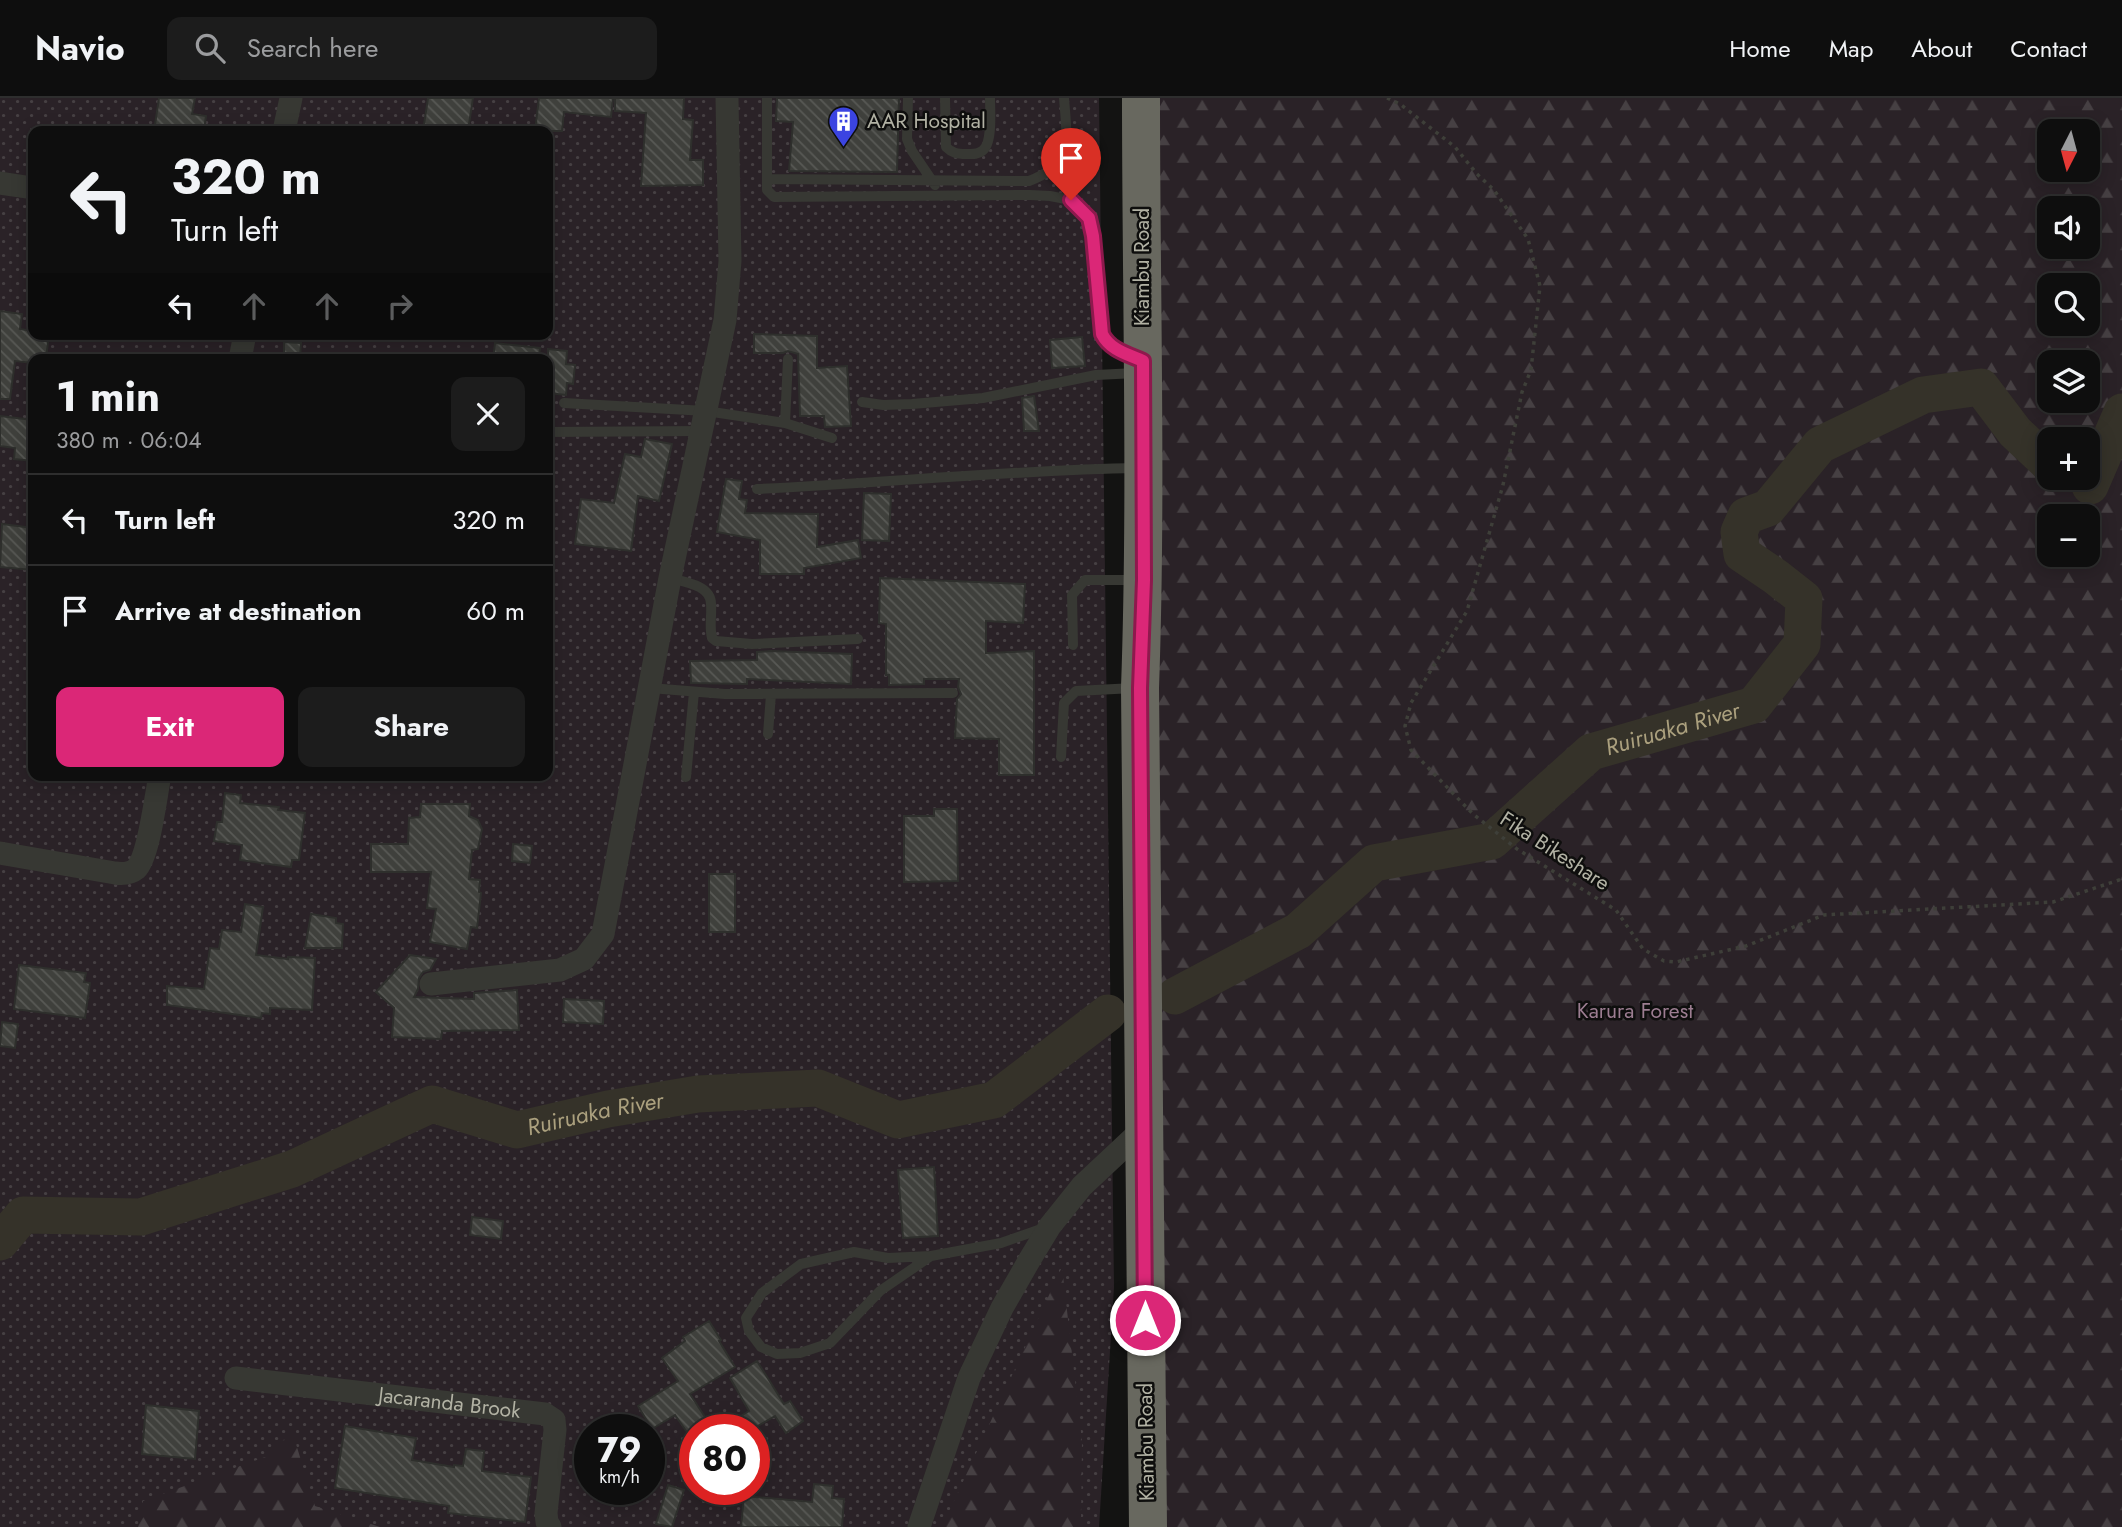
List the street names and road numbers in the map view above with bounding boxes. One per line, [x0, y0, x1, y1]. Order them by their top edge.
street label: Kiambu Road [1127, 208, 1157, 326]
street label: Fika Bikeshare [1494, 804, 1616, 898]
street label: Jacaranda Brook [374, 1379, 523, 1426]
street label: Kiambu Road [1130, 1383, 1162, 1501]

